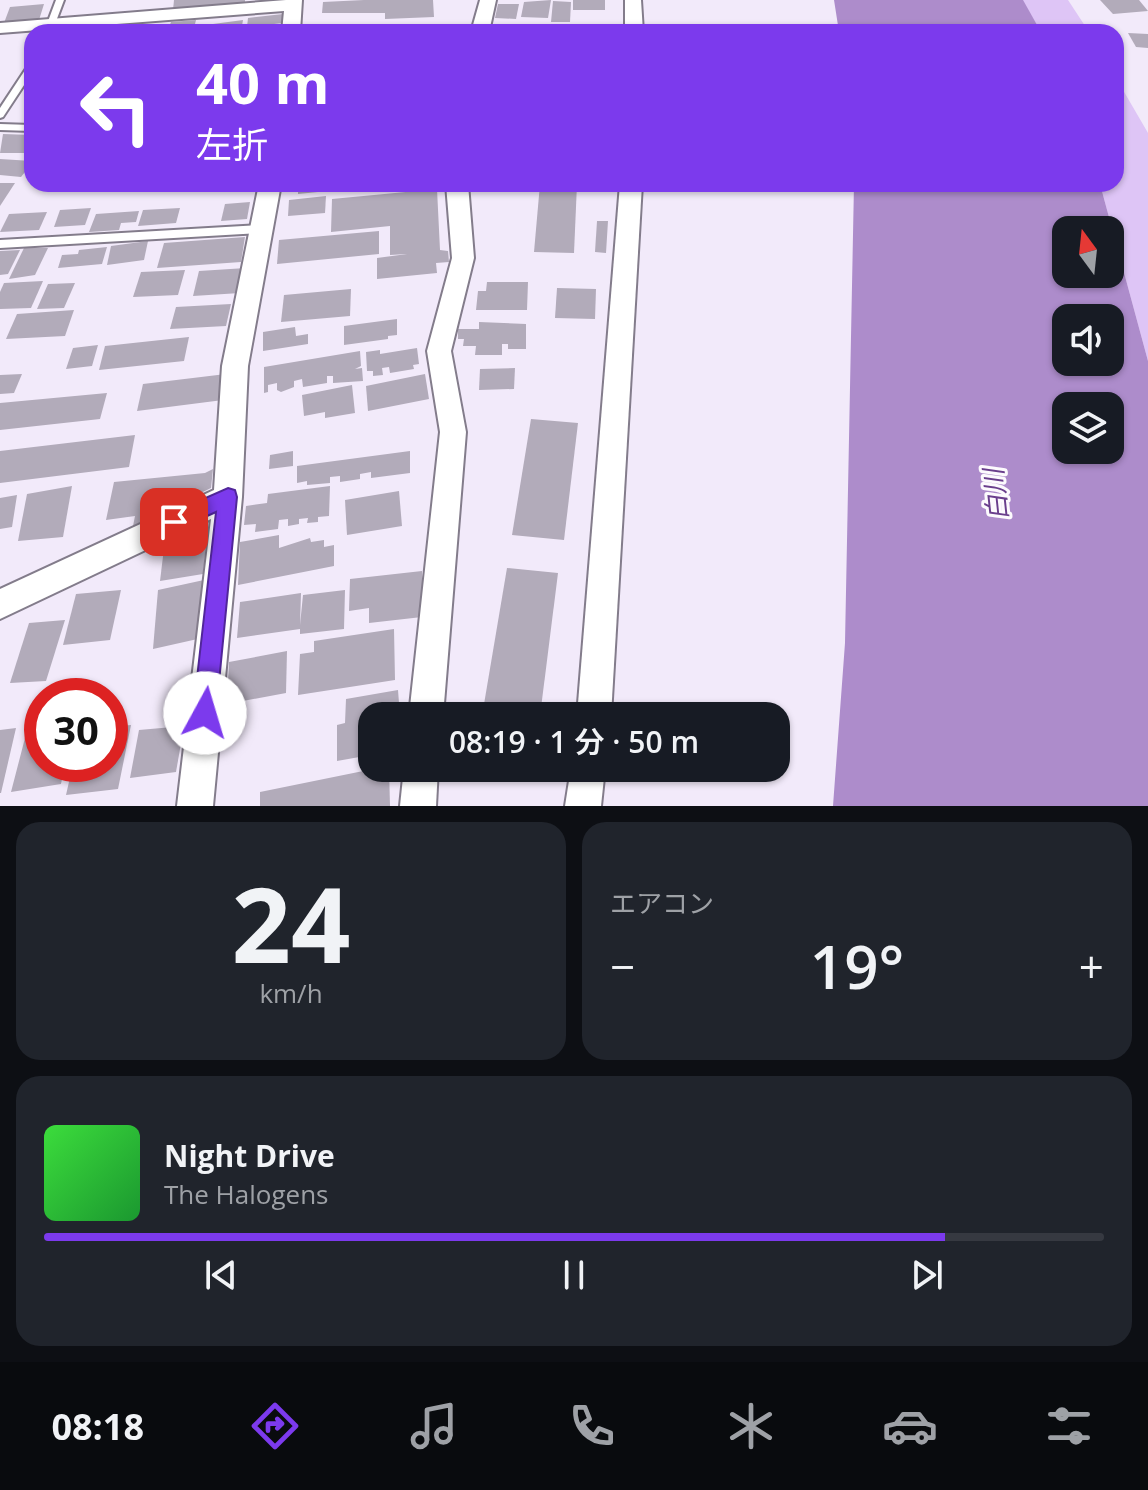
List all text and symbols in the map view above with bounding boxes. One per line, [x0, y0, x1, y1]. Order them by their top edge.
text: 40 m [196, 44, 330, 120]
icon: left [64, 56, 168, 160]
text: 左折 [196, 120, 268, 169]
north arrow [1052, 216, 1124, 288]
map controls [1052, 216, 1124, 464]
button: sound [1052, 304, 1124, 376]
button: layers [1052, 392, 1124, 464]
water label: 白川 [974, 464, 1016, 523]
pin [140, 488, 208, 556]
icon: arrive [152, 500, 196, 544]
position arrow [163, 671, 247, 755]
speed limit sign: 30 [24, 678, 128, 782]
text: 08:19 · 1 分 · 50 m [449, 721, 699, 762]
text: 24 [232, 852, 350, 993]
text: エアコン [610, 885, 714, 921]
text: 19° [810, 925, 904, 1007]
text: − [610, 936, 635, 996]
text: + [1079, 936, 1104, 996]
text: km/h [259, 975, 323, 1011]
text: Night Drive [164, 1135, 335, 1176]
text: The Halogens [164, 1176, 329, 1212]
icon: previous [199, 1253, 243, 1297]
icon: pause [552, 1253, 596, 1297]
icon: next [905, 1253, 949, 1297]
icon: directions [247, 1398, 303, 1454]
icon: music [406, 1398, 462, 1454]
icon: phone [564, 1398, 620, 1454]
icon: climate [723, 1398, 779, 1454]
icon: car [882, 1398, 938, 1454]
icon: filters [1041, 1398, 1097, 1454]
text: 08:18 [51, 1402, 144, 1451]

